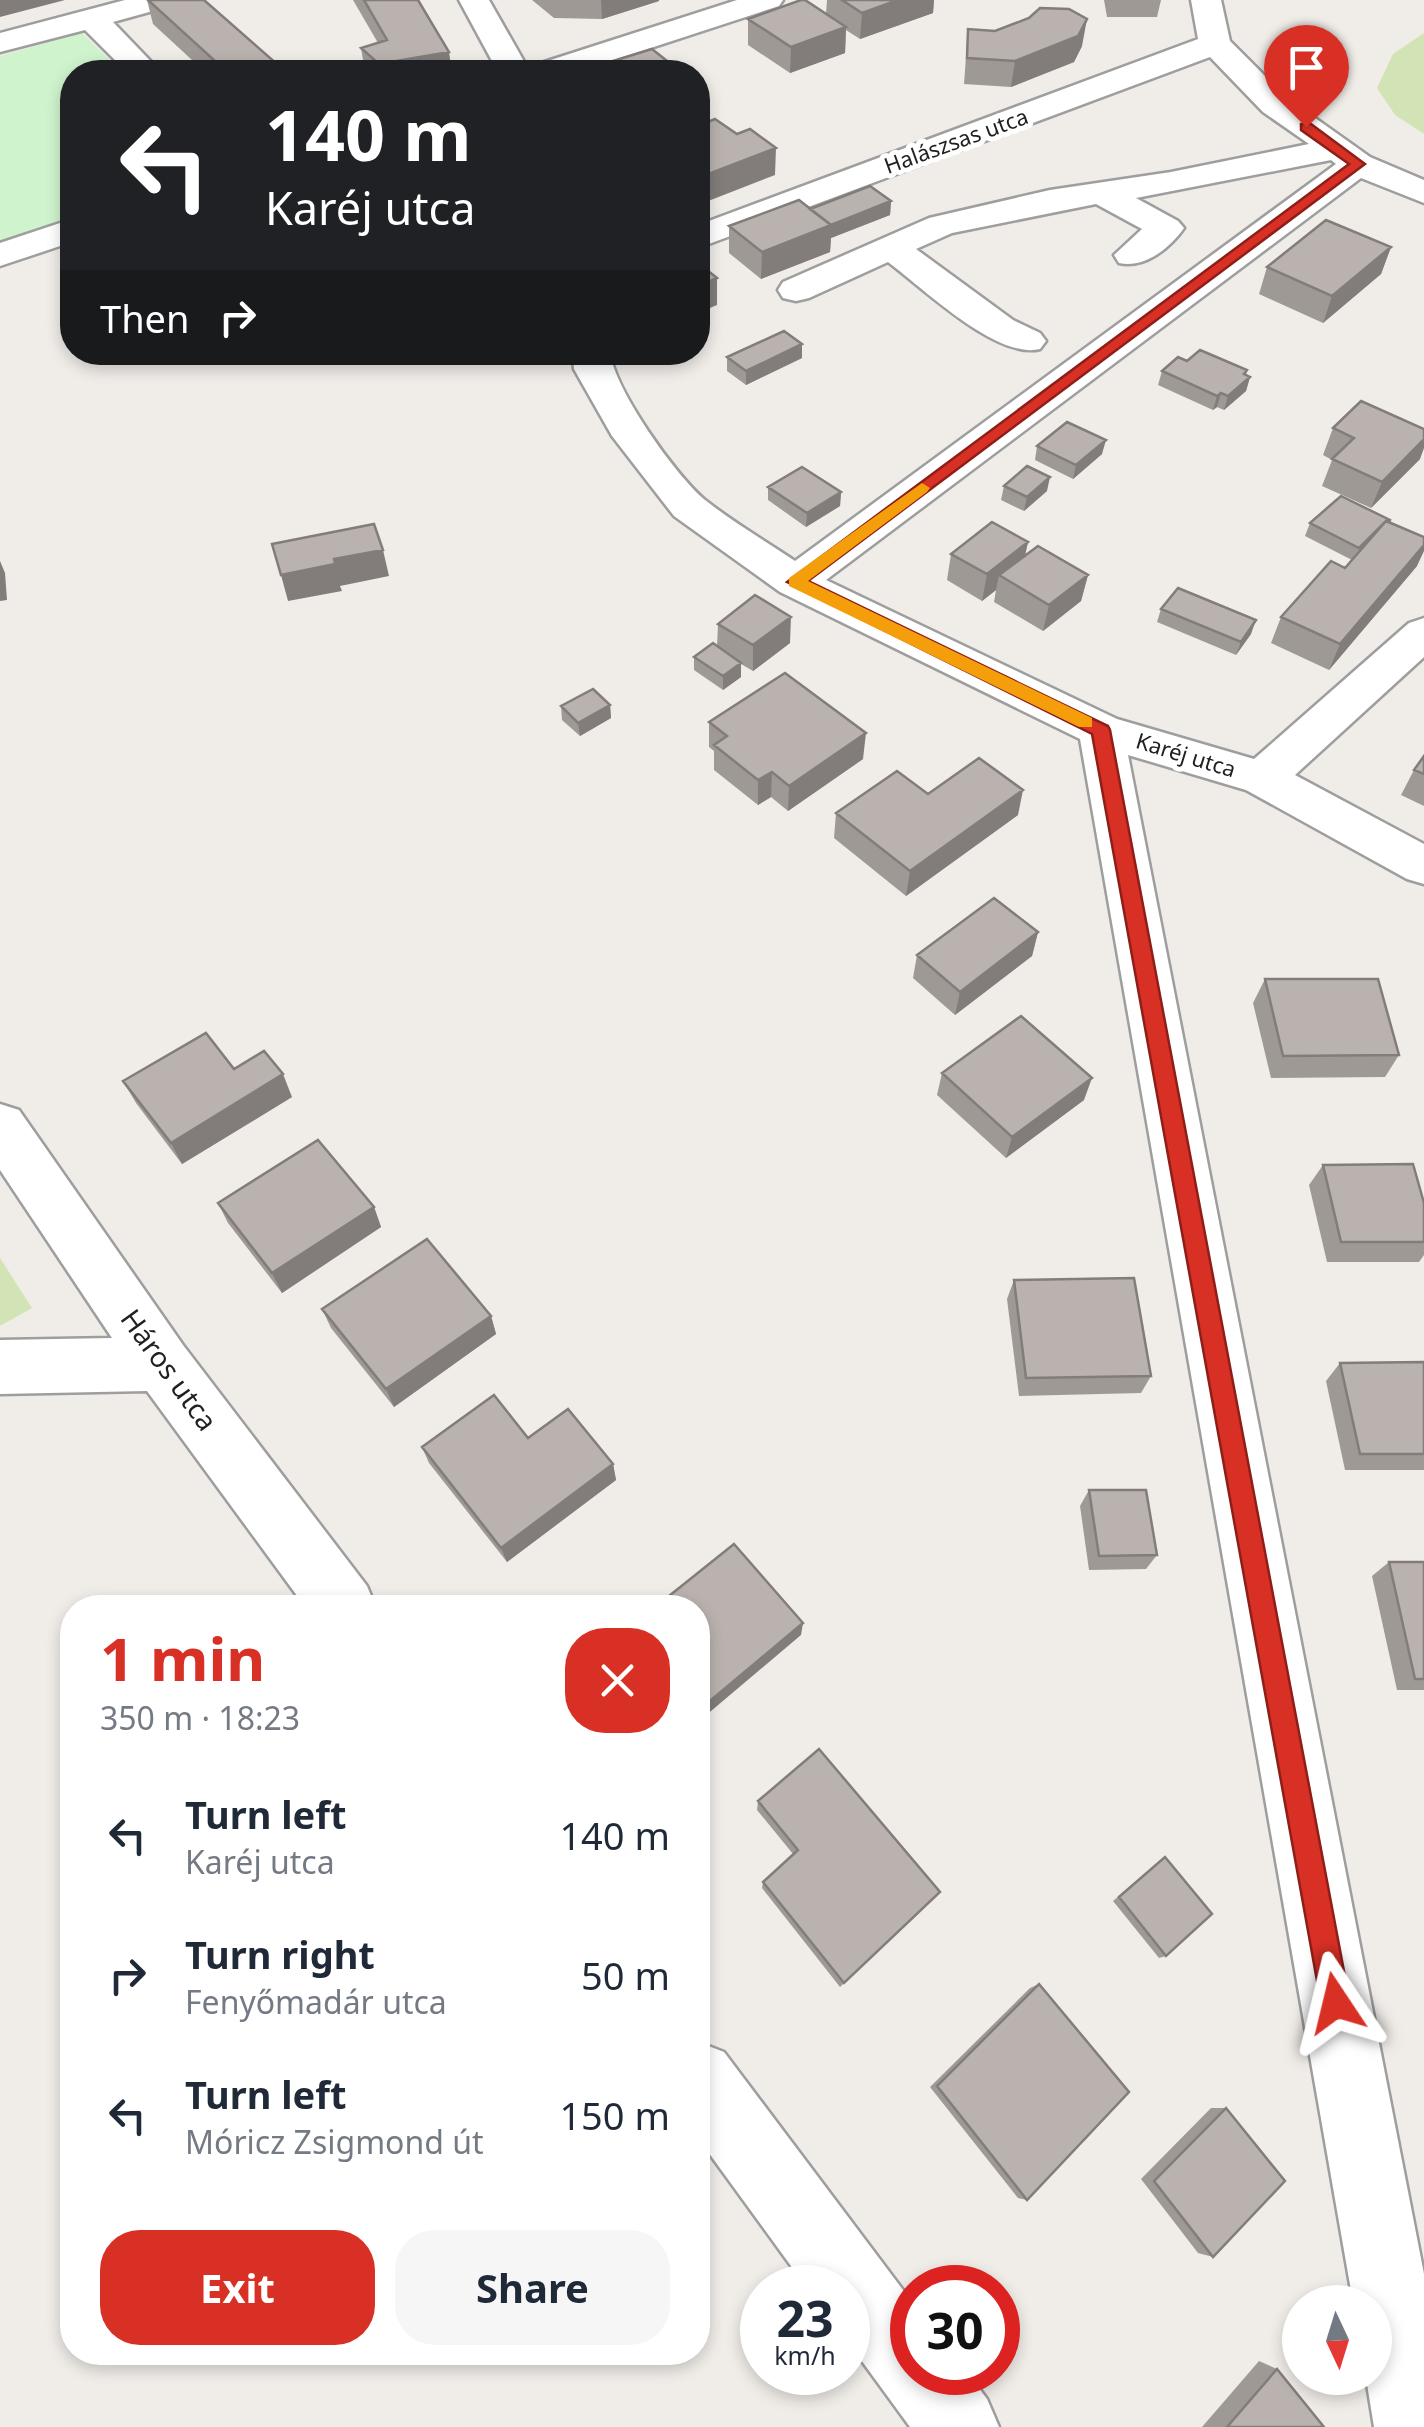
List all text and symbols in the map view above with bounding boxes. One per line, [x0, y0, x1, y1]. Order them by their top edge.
pin [1264, 25, 1349, 128]
icon: arrive [1279, 40, 1334, 95]
text: 140 m [265, 86, 472, 182]
icon: left [100, 100, 230, 230]
street label: Halászsas utca [880, 100, 1032, 180]
text: Karéj utca [265, 177, 475, 238]
icon: right [210, 290, 265, 345]
text: Then [100, 292, 190, 344]
street label: Karéj utca [1133, 725, 1240, 783]
street label: Háros utca [113, 1301, 227, 1438]
text: 1 min [100, 1617, 265, 1699]
button: close [565, 1628, 670, 1733]
text: 350 m · 18:23 [100, 1696, 300, 1739]
text: Turn left [185, 1788, 347, 1840]
icon: left [100, 1808, 155, 1863]
text: 140 m [559, 1809, 670, 1861]
text: Karéj utca [185, 1840, 335, 1883]
text: Turn right [185, 1928, 375, 1980]
icon: right [100, 1948, 155, 2003]
text: 50 m [581, 1949, 670, 2001]
position arrow [1284, 1951, 1388, 2055]
text: Fenyőmadár utca [185, 1980, 447, 2023]
text: Turn left [185, 2068, 347, 2120]
icon: left [100, 2088, 155, 2143]
text: 150 m [559, 2089, 670, 2141]
text: Móricz Zsigmond út [185, 2120, 484, 2163]
button: Exit [100, 2230, 375, 2345]
button: Share [395, 2230, 670, 2345]
speed limit sign: 30 [890, 2265, 1020, 2395]
text: 23 [776, 2284, 834, 2352]
north arrow [1282, 2285, 1392, 2395]
map controls [1282, 2285, 1392, 2395]
text: km/h [774, 2338, 836, 2372]

